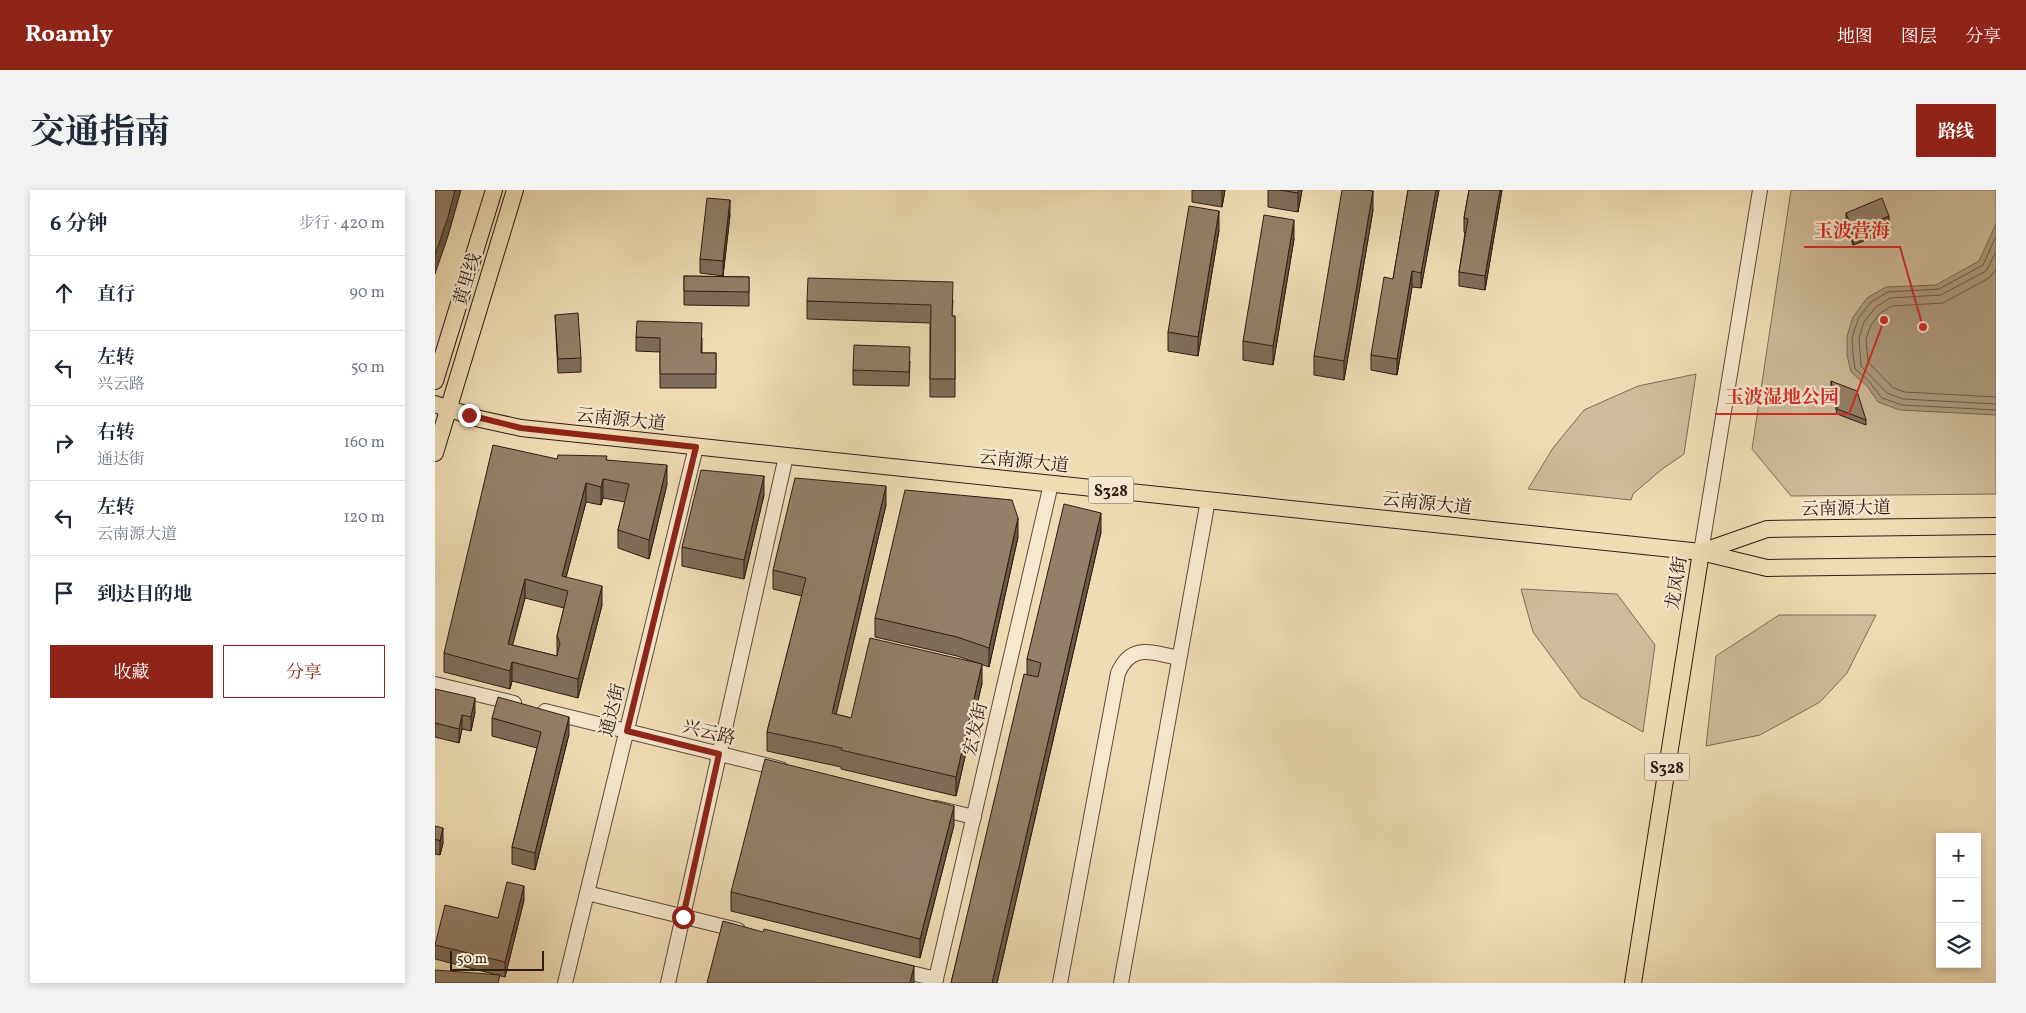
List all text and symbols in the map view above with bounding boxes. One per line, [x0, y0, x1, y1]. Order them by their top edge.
text: Roamly [25, 18, 113, 52]
text: 地图 [1837, 25, 1873, 50]
text: 图层 [1901, 25, 1937, 50]
text: 分享 [1965, 25, 2001, 50]
button: 路线 [1916, 104, 1996, 157]
text: 交通指南 [30, 110, 170, 158]
text: 6 分钟 [50, 210, 108, 239]
text: 步行 · 420 m [299, 213, 385, 235]
callout: 玉波营海 [1804, 213, 1900, 247]
text: 玉波营海 [1814, 219, 1890, 245]
street label: 黄里线 [449, 250, 488, 309]
icon: ahead [50, 279, 78, 307]
text: 直行 [97, 282, 135, 308]
text: 90 m [349, 282, 385, 304]
text: 左转 [97, 345, 135, 371]
icon: left [50, 354, 78, 382]
text: 50 m [351, 357, 385, 379]
text: 兴云路 [97, 374, 145, 396]
callout: 玉波湿地公园 [1715, 380, 1849, 414]
text: 玉波湿地公园 [1725, 385, 1839, 411]
street label: 云南源大道 [575, 403, 667, 438]
route end [458, 404, 481, 427]
text: 右转 [97, 420, 135, 446]
icon: right [50, 429, 78, 457]
text: 160 m [344, 432, 385, 454]
street label: 云南源大道 [978, 445, 1070, 480]
text: 通达街 [97, 449, 145, 471]
road number: S328 [1089, 476, 1133, 504]
street label: 云南源大道 [1381, 487, 1473, 522]
text: 左转 [97, 495, 135, 521]
street label: 云南源大道 [1801, 496, 1891, 523]
icon: left [50, 504, 78, 532]
text: 120 m [343, 507, 385, 529]
text: 云南源大道 [97, 524, 177, 546]
street label: 龙凤街 [1661, 555, 1694, 612]
icon: arrive [50, 579, 78, 607]
text: 到达目的地 [97, 582, 192, 608]
button: 收藏 [50, 645, 213, 698]
button: 分享 [223, 645, 385, 698]
street label: 通达街 [595, 681, 632, 740]
street label: 宏发街 [958, 700, 995, 758]
street label: 兴云路 [679, 715, 738, 752]
road number: S328 [1645, 754, 1689, 780]
map controls [1936, 833, 1981, 968]
button: + [1936, 833, 1981, 878]
button: − [1936, 878, 1981, 923]
route start [672, 906, 695, 929]
button: layers [1936, 923, 1981, 968]
scale bar [450, 948, 544, 971]
text: 50 m [457, 950, 487, 969]

